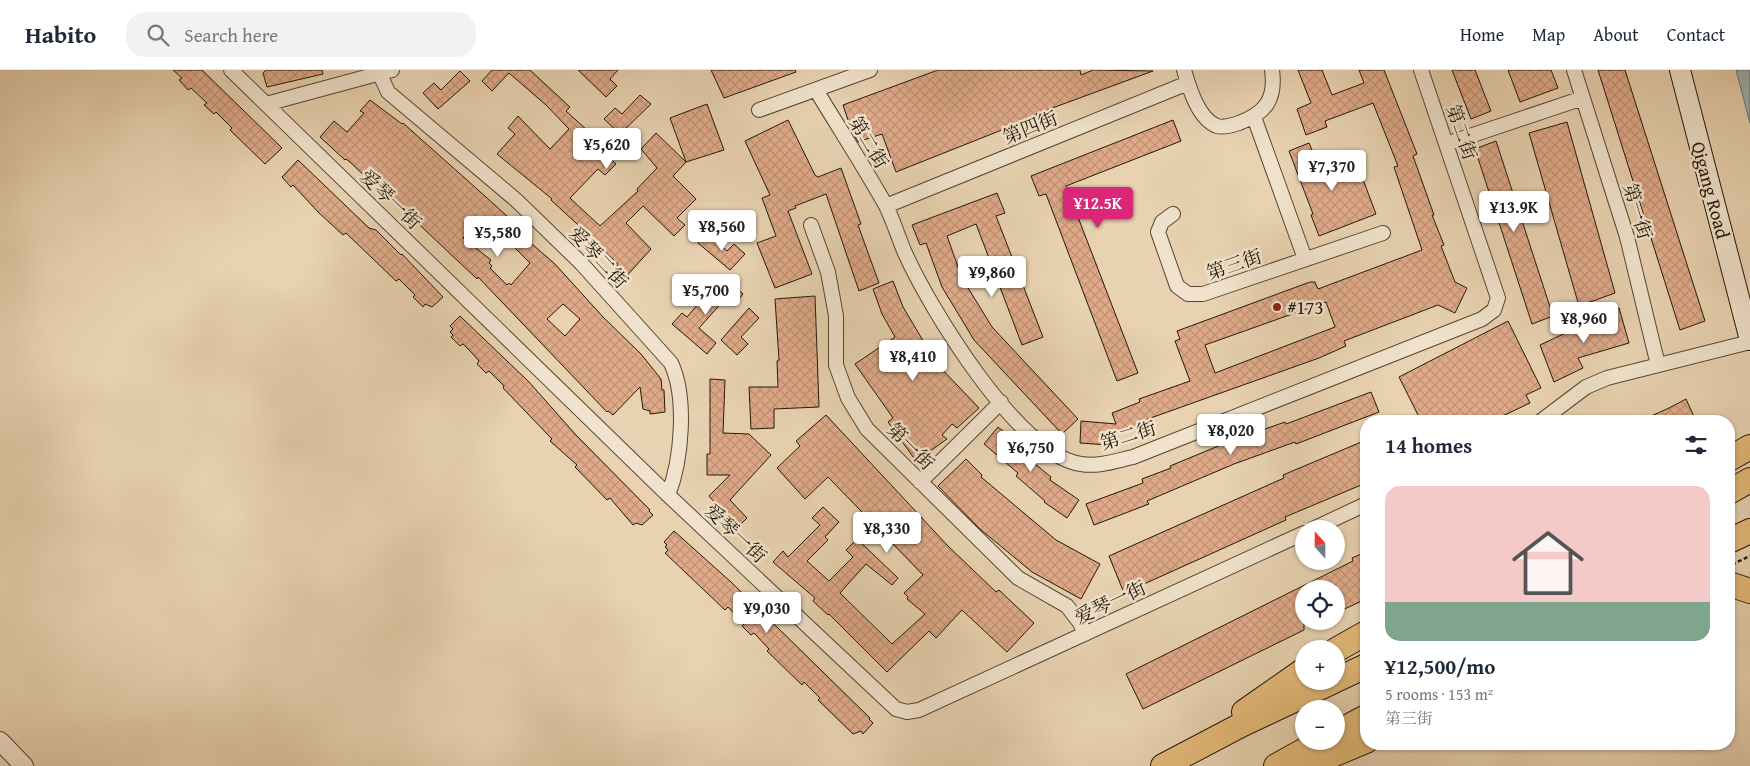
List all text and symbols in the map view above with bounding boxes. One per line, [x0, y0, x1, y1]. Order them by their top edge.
search box [126, 12, 476, 57]
text: Habito [25, 17, 96, 52]
icon: search [144, 21, 172, 49]
text: Search here [184, 21, 278, 49]
text: Home [1460, 21, 1504, 48]
text: Map [1532, 21, 1565, 48]
text: About [1593, 21, 1639, 48]
text: Contact [1667, 21, 1725, 48]
street label: 第二街 [1439, 100, 1485, 164]
street label: 第四街 [998, 103, 1062, 151]
street label: 第二街 [842, 110, 896, 174]
pin: ¥5,620 [566, 128, 648, 170]
text: ¥5,620 [584, 132, 630, 156]
street label: Qigang Road [1685, 138, 1738, 242]
pin: ¥7,370 [1291, 150, 1373, 192]
text: ¥7,370 [1309, 154, 1355, 178]
street label: 爱琴一街 [354, 163, 428, 235]
street label: 第一街 [1616, 180, 1660, 242]
pin: ¥12.5K [1057, 186, 1139, 229]
pin: ¥13.9K [1473, 190, 1555, 233]
text: ¥12.5K [1074, 191, 1122, 215]
text: ¥13.9K [1490, 195, 1538, 219]
pin: ¥8,560 [681, 210, 763, 252]
text: ¥8,560 [699, 214, 745, 238]
pin: ¥5,580 [457, 216, 539, 258]
text: ¥5,580 [475, 220, 521, 244]
street label: 爱琴二街 [563, 220, 635, 294]
street label: 第三街 [1202, 241, 1266, 287]
pin: ¥9,860 [951, 256, 1033, 298]
text: ¥9,860 [969, 260, 1015, 284]
pin: ¥5,700 [665, 274, 747, 316]
text: ¥5,700 [683, 278, 729, 302]
place label: #173 [1287, 293, 1324, 321]
marker: #173 [1271, 301, 1283, 313]
pin: ¥8,960 [1543, 302, 1625, 344]
text: ¥8,960 [1561, 306, 1607, 330]
pin: ¥8,410 [872, 340, 954, 382]
text: ¥8,410 [890, 344, 936, 368]
street label: 第二街 [1097, 413, 1159, 457]
pin: ¥8,020 [1190, 414, 1272, 456]
street label: 第一街 [881, 416, 941, 476]
text: ¥8,020 [1208, 418, 1254, 442]
pin: ¥6,750 [990, 430, 1072, 473]
text: 14 homes [1385, 430, 1472, 461]
icon: filters [1682, 431, 1710, 459]
text: ¥6,750 [1008, 435, 1054, 459]
street label: 爱琴一街 [699, 497, 773, 569]
pin: ¥8,330 [846, 512, 928, 554]
text: ¥8,330 [864, 516, 910, 540]
icon: home [1503, 518, 1593, 608]
north arrow [1295, 520, 1345, 570]
map controls [1295, 520, 1345, 750]
street label: 爱琴一街 [1070, 573, 1150, 631]
button: locate [1295, 580, 1345, 630]
pin: ¥9,030 [726, 592, 808, 634]
text: ¥9,030 [744, 596, 790, 620]
button: + [1295, 640, 1345, 690]
text: ¥12,500/mo [1385, 651, 1495, 682]
text: 5 rooms · 153 m² [1385, 682, 1493, 706]
button: − [1295, 700, 1345, 750]
text: 第三街 [1385, 706, 1433, 730]

